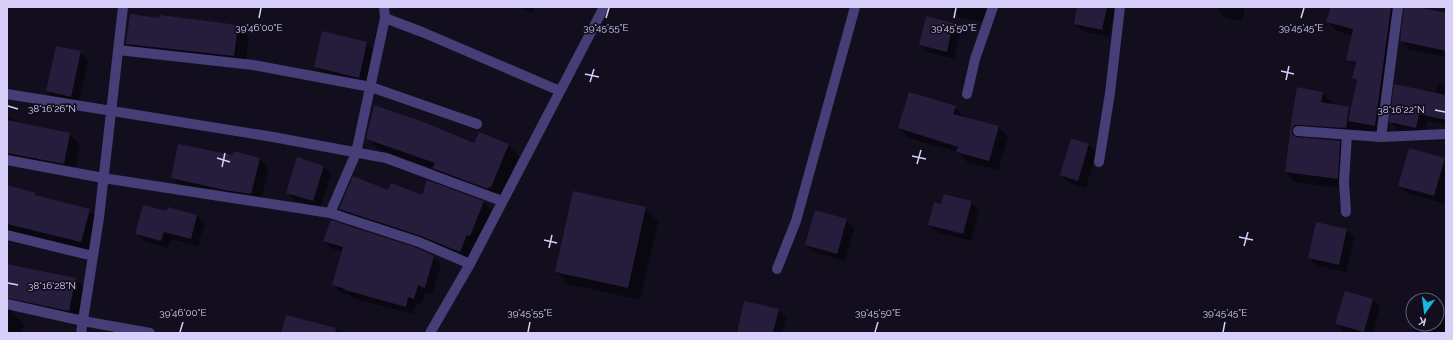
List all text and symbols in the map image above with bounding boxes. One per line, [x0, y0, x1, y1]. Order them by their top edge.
text: 39°46'00"E [235, 22, 283, 33]
text: 39°45'55"E [583, 22, 629, 33]
text: 39°45'50"E [931, 22, 977, 33]
text: 39°45'45"E [1279, 22, 1323, 33]
text: 38°16'26"N [28, 103, 76, 114]
text: 38°16'22"N [1377, 104, 1425, 115]
text: 38°16'28"N [28, 280, 76, 291]
north arrow [1405, 292, 1445, 332]
text: 39°46'00"E [159, 307, 207, 318]
text: 39°45'55"E [507, 307, 553, 318]
text: 39°45'50"E [855, 307, 901, 318]
text: 39°45'45"E [1203, 307, 1247, 318]
text: K [1417, 314, 1428, 328]

